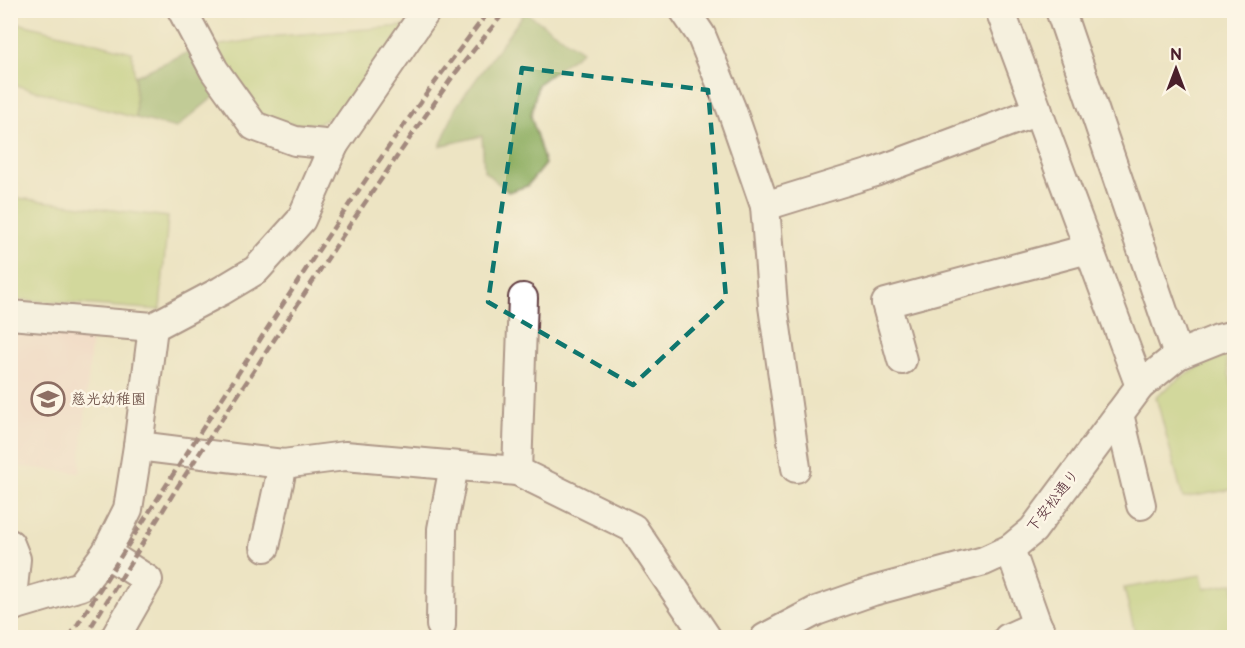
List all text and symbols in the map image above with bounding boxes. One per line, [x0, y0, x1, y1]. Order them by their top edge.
north arrow [1146, 39, 1206, 99]
text: N [1170, 46, 1182, 65]
school or university icon: 慈光幼稚園 [30, 381, 66, 417]
place label: 慈光幼稚園 [71, 390, 146, 409]
street label: 下安松通り [1022, 466, 1084, 536]

